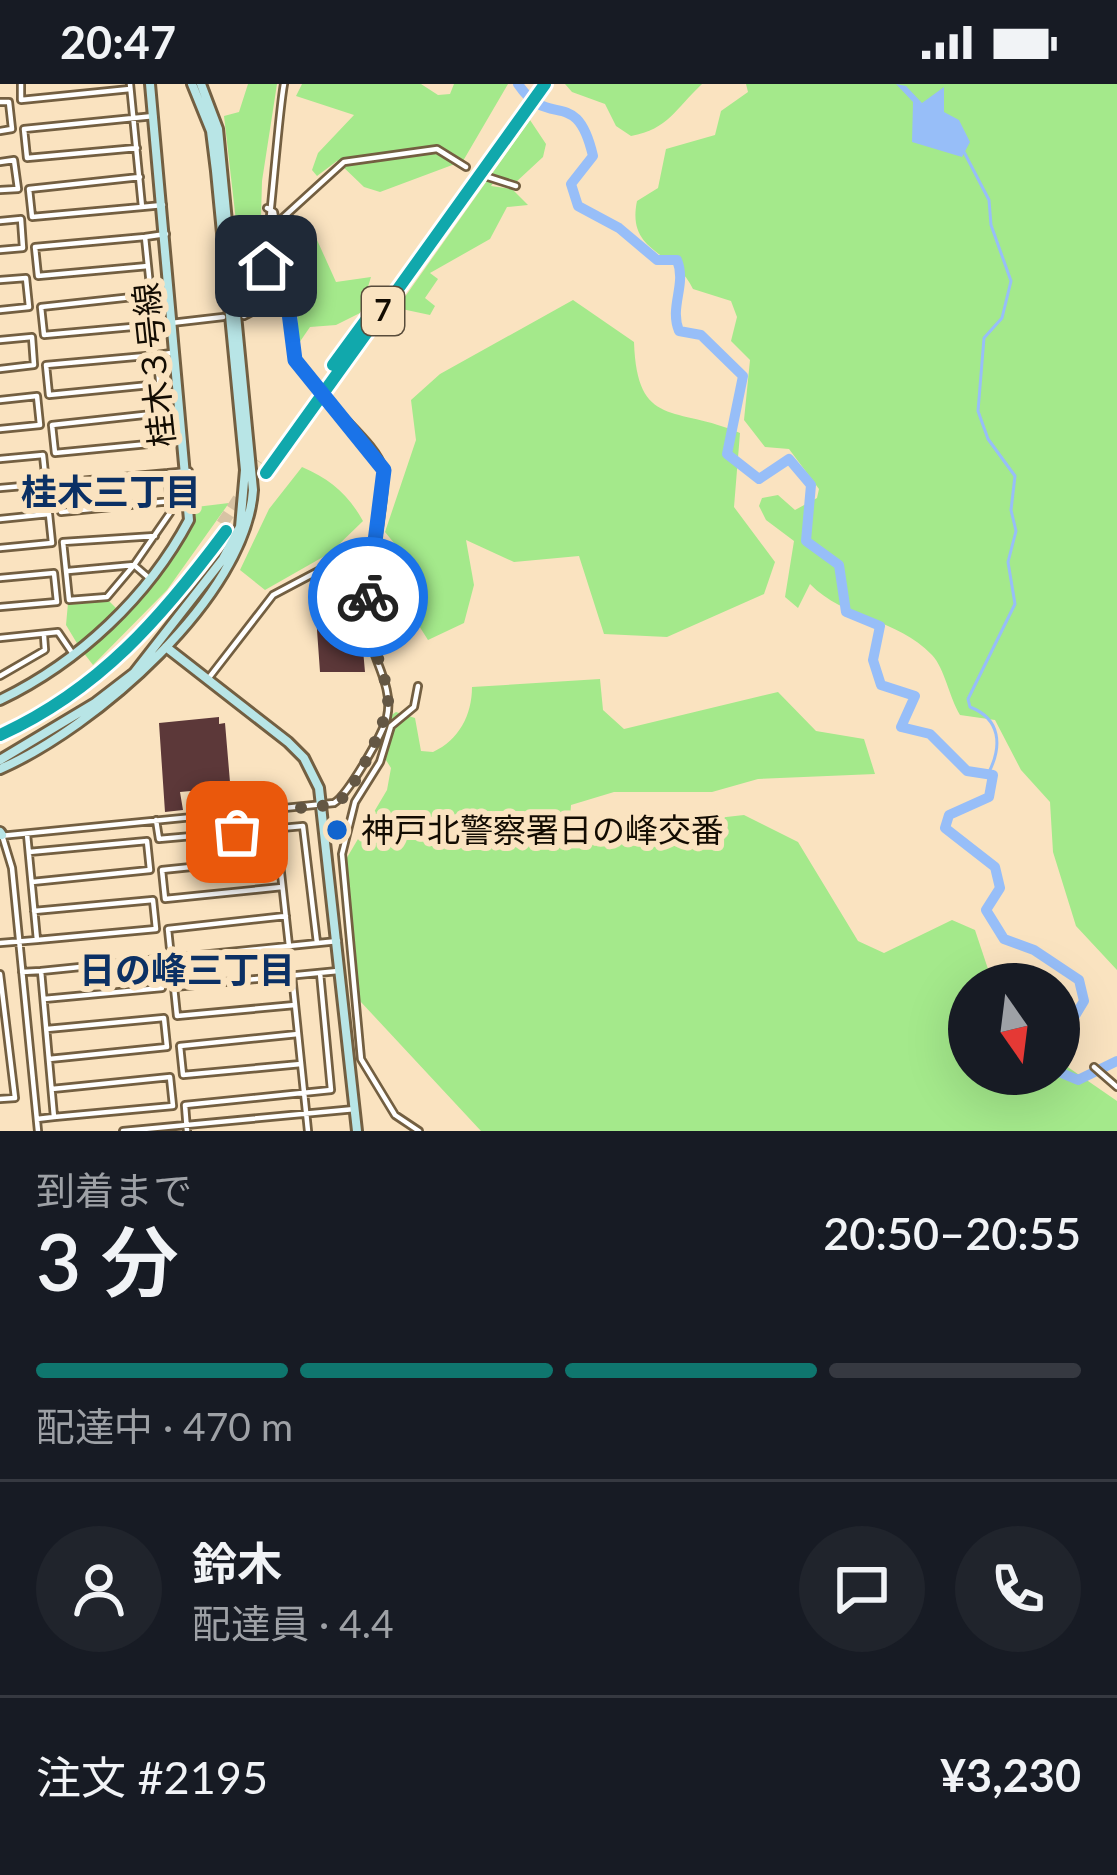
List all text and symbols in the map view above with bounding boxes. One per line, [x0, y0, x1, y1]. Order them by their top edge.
text: 20:47 [60, 15, 176, 69]
pin [215, 215, 317, 317]
icon: home [233, 233, 299, 299]
street label: 桂木３号線 [124, 281, 182, 449]
road number: 7 [362, 287, 404, 335]
district label: 桂木三丁目 [21, 469, 201, 513]
courier [308, 537, 428, 657]
icon: bike [335, 564, 401, 630]
pin [186, 781, 288, 883]
icon: bag [204, 799, 270, 865]
place label: 神戸北警察署日の峰交番 [361, 809, 724, 849]
marker: 神戸北警察署日の峰交番 [324, 817, 350, 843]
district label: 日の峰三丁目 [79, 947, 295, 991]
north arrow [948, 963, 1080, 1095]
map controls [948, 963, 1080, 1095]
text: 到着まで [36, 1167, 192, 1213]
text: 20:50–20:55 [823, 1206, 1081, 1260]
text: 3 分 [36, 1214, 179, 1308]
text: 配達中 · 470 m [36, 1403, 293, 1449]
button: person [36, 1526, 162, 1652]
button: chat [799, 1526, 925, 1652]
button: phone [955, 1526, 1081, 1652]
text: 鈴木 [192, 1536, 282, 1590]
text: 配達員 · 4.4 [192, 1600, 394, 1646]
text: ¥3,230 [940, 1748, 1081, 1802]
text: 注文 #2195 [36, 1750, 268, 1804]

